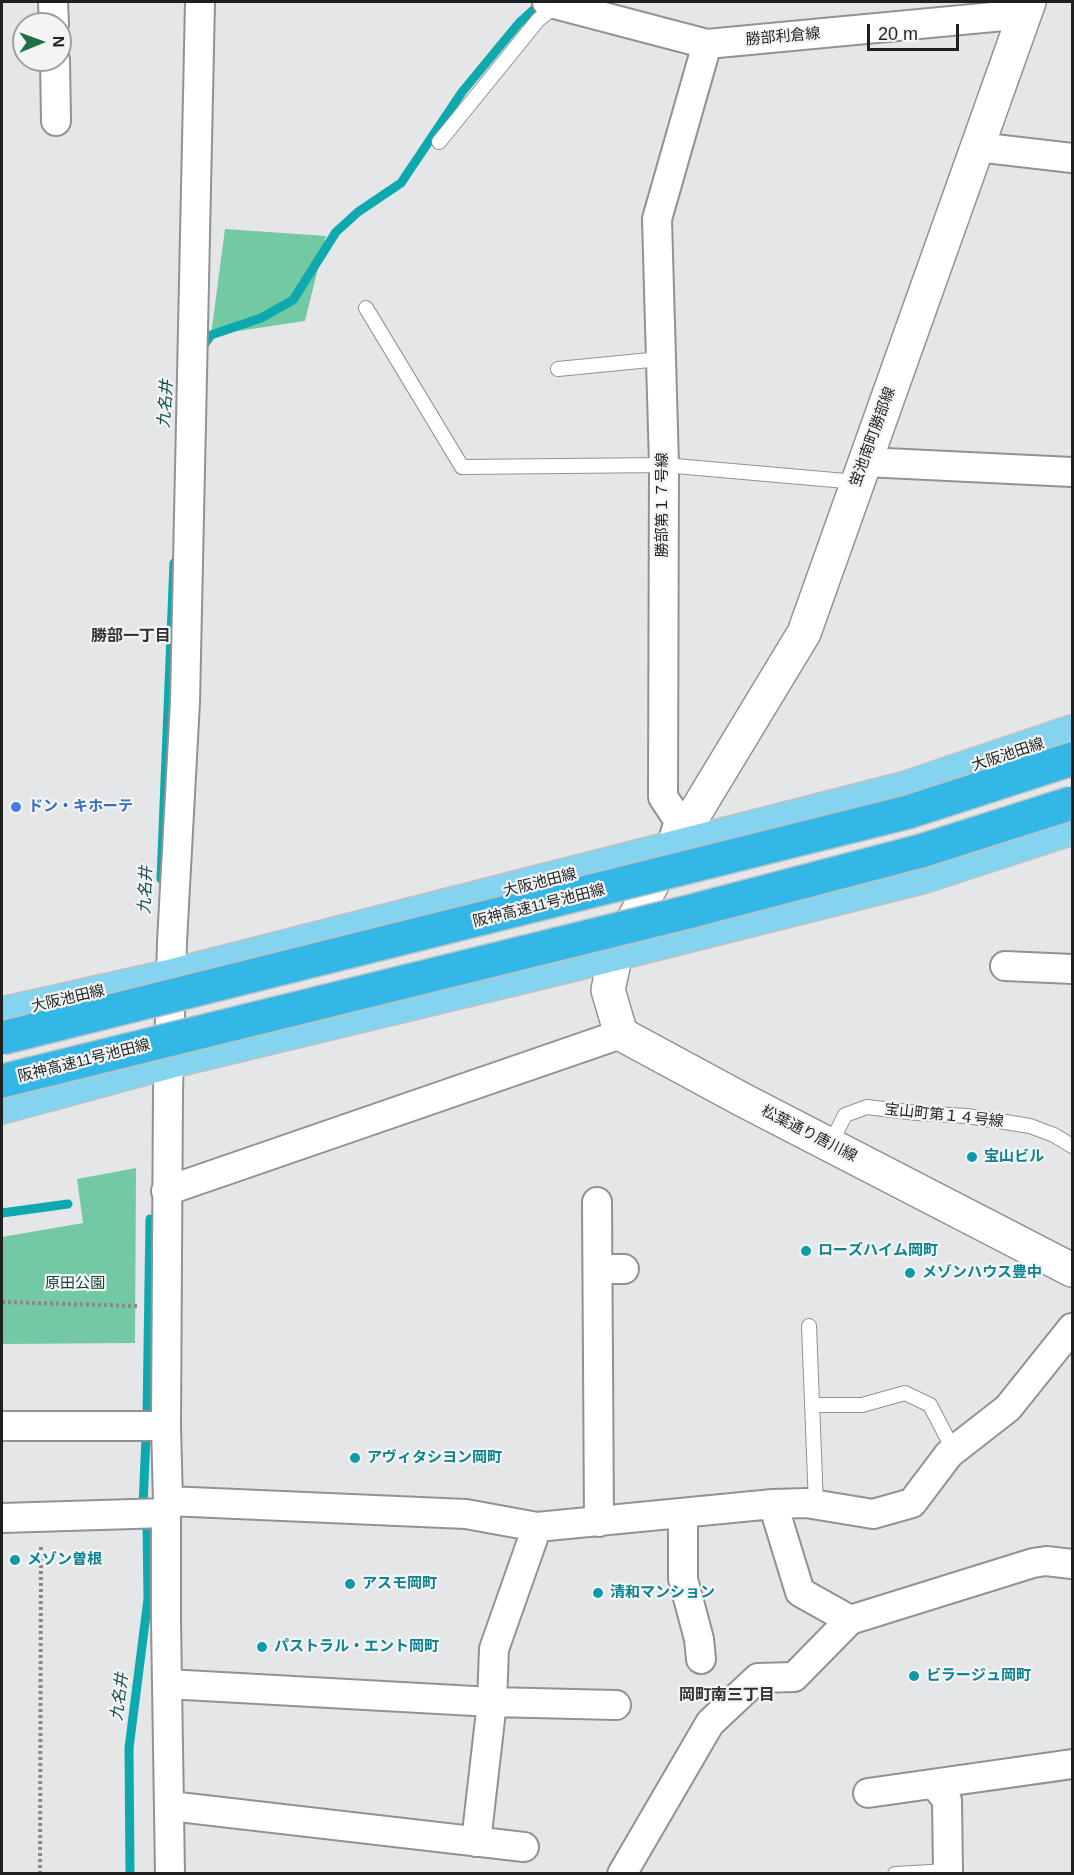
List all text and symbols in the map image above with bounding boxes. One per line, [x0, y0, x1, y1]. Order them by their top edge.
north arrow [12, 12, 72, 72]
scale bar [870, 12, 962, 50]
text: 20 m [878, 24, 918, 44]
street label: 勝部利倉線 [745, 25, 821, 49]
text: N [50, 36, 67, 48]
water label: 九名井 [155, 379, 177, 429]
street label: 蛍池南町勝部線 [847, 385, 899, 489]
street label: 勝部第１７号線 [654, 453, 672, 557]
district label: 勝部一丁目 [91, 627, 171, 647]
street label: 大阪池田線 [970, 735, 1046, 775]
place label: ドン・キホーテ [28, 798, 133, 816]
marker: ドン・キホーテ [9, 800, 23, 814]
street label: 大阪池田線 [501, 865, 579, 901]
water label: 九名井 [136, 866, 156, 914]
street label: 阪神高速11号池田線 [471, 881, 607, 931]
street label: 大阪池田線 [29, 982, 107, 1016]
street label: 阪神高速11号池田線 [16, 1036, 152, 1086]
street label: 宝山町第１４号線 [883, 1101, 1005, 1131]
street label: 松葉通り唐川線 [758, 1102, 860, 1166]
place label: 宝山ビル [984, 1148, 1044, 1166]
marker: 宝山ビル [965, 1150, 979, 1164]
place label: ローズハイム岡町 [818, 1242, 938, 1260]
marker: ローズハイム岡町 [799, 1244, 813, 1258]
place label: メゾンハウス豊中 [922, 1264, 1042, 1282]
marker: メゾンハウス豊中 [903, 1266, 917, 1280]
park label: 原田公園 [45, 1275, 105, 1293]
place label: アヴィタシヨン岡町 [367, 1449, 502, 1467]
marker: アヴィタシヨン岡町 [348, 1451, 362, 1465]
place label: メゾン曽根 [27, 1551, 102, 1569]
marker: メゾン曽根 [8, 1553, 22, 1567]
place label: アスモ岡町 [362, 1575, 437, 1593]
marker: アスモ岡町 [343, 1577, 357, 1591]
place label: 清和マンション [610, 1584, 715, 1602]
marker: 清和マンション [591, 1586, 605, 1600]
place label: パストラル・エント岡町 [274, 1638, 439, 1656]
marker: パストラル・エント岡町 [255, 1640, 269, 1654]
place label: ビラージュ岡町 [926, 1667, 1031, 1685]
marker: ビラージュ岡町 [907, 1669, 921, 1683]
water label: 九名井 [108, 1672, 132, 1722]
district label: 岡町南三丁目 [679, 1686, 775, 1706]

